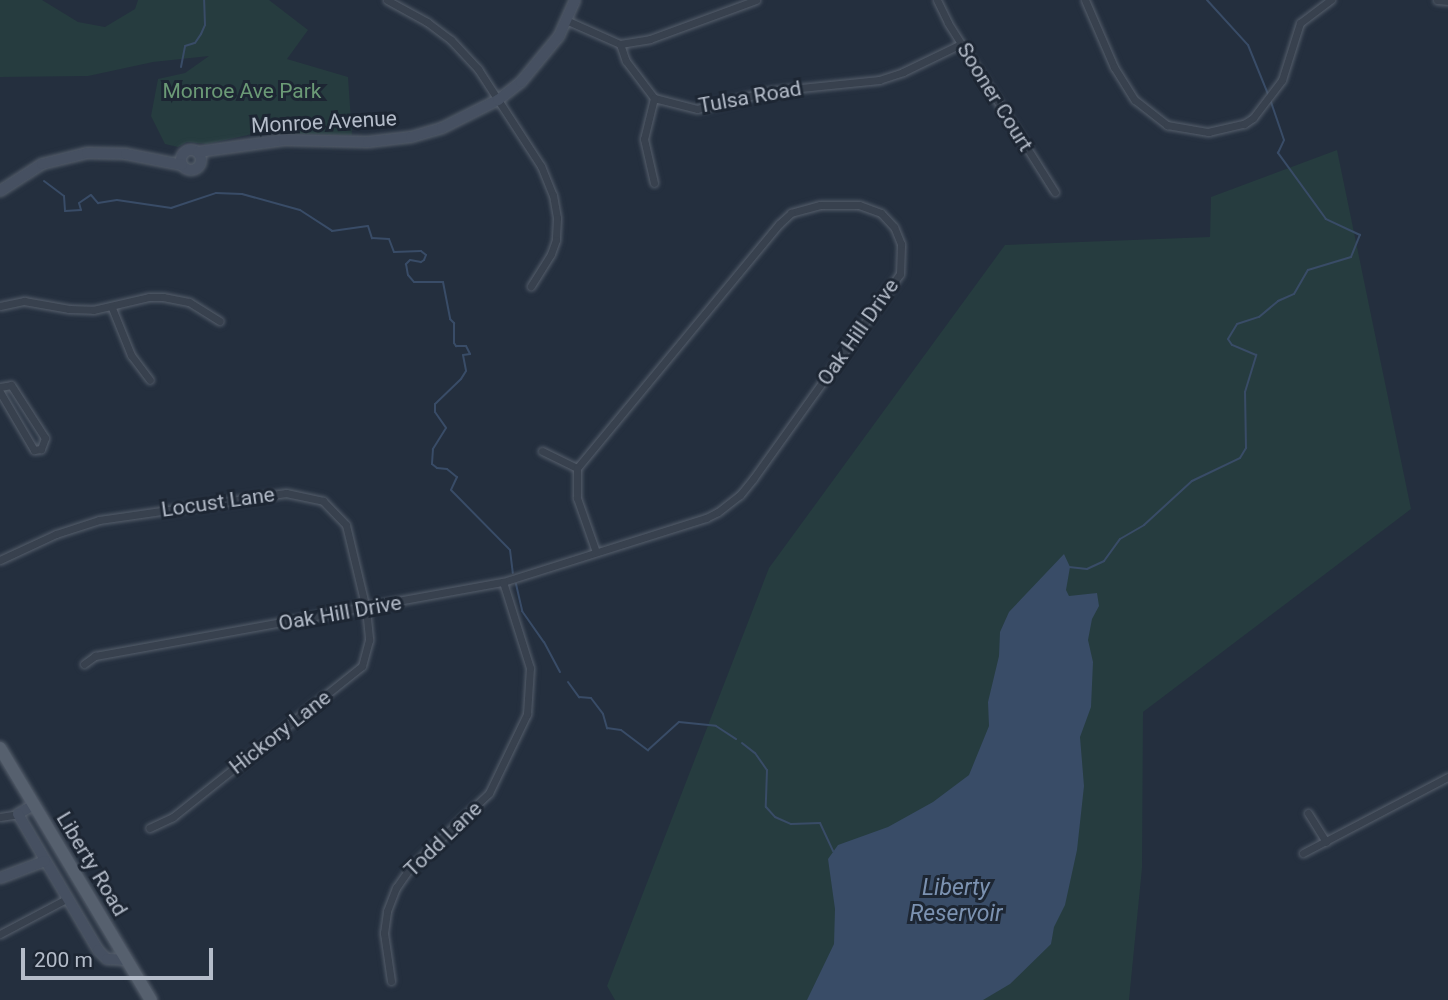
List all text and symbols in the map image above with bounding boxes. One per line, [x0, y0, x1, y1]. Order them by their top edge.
street label: Sooner Court [952, 38, 1038, 156]
street label: Tulsa Road [697, 76, 803, 118]
park label: Monroe Ave Park [162, 78, 322, 104]
street label: Monroe Avenue [251, 106, 397, 138]
street label: Oak Hill Drive [812, 274, 904, 390]
street label: Locust Lane [160, 482, 276, 522]
street label: Oak Hill Drive [277, 590, 403, 636]
street label: Hickory Lane [224, 685, 336, 779]
street label: Todd Lane [399, 796, 487, 882]
street label: Liberty Road [51, 807, 133, 921]
water label: Liberty Reservoir [909, 874, 1003, 928]
scale bar [24, 934, 217, 978]
text: 200 m [34, 948, 93, 972]

